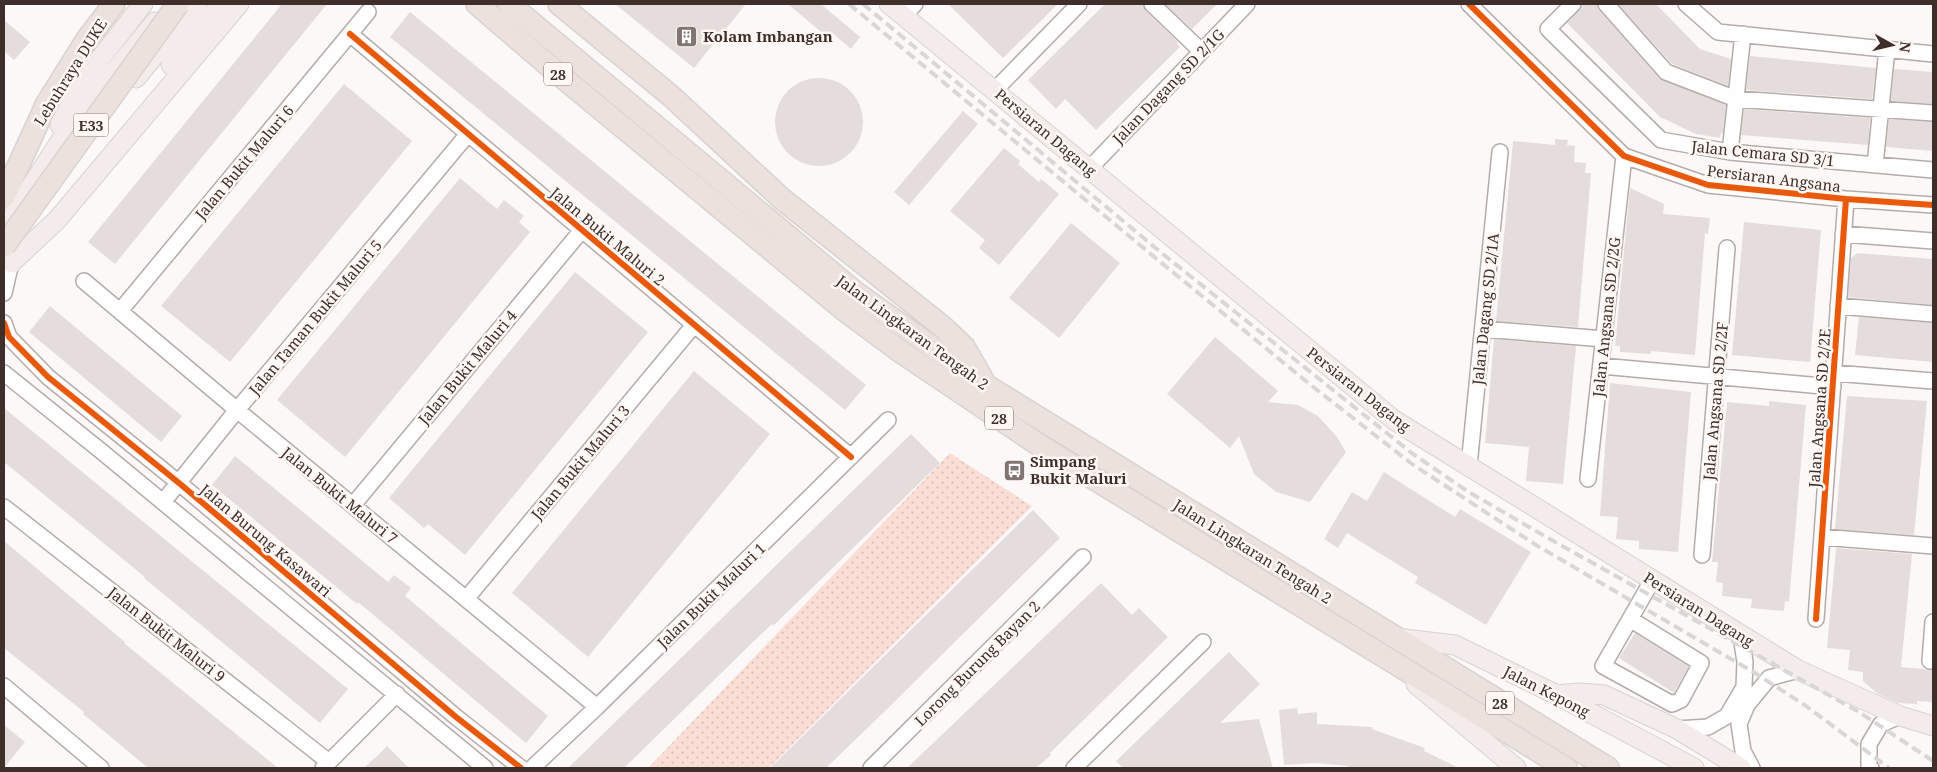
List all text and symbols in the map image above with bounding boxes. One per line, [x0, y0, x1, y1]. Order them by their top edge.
street label: Lebuhraya DUKE [29, 15, 111, 129]
north arrow [1867, 20, 1917, 70]
building icon: Kolam Imbangan [675, 24, 699, 48]
street label: Jalan Dagang SD 2/1G [1107, 24, 1228, 149]
place label: Kolam Imbangan [703, 26, 833, 46]
text: N [1895, 40, 1916, 54]
road number: 28 [544, 62, 572, 86]
street label: Persiaran Dagang [991, 84, 1101, 180]
street label: Jalan Bukit Maluri 6 [190, 101, 298, 224]
road number: E33 [74, 114, 108, 136]
street label: Jalan Cemara SD 3/1 [1690, 135, 1835, 170]
street label: Persiaran Angsana [1706, 160, 1842, 196]
street label: Jalan Bukit Maluri 2 [546, 182, 669, 290]
street label: Jalan Dagang SD 2/1A [1467, 232, 1503, 387]
street label: Jalan Taman Bukit Maluri 5 [243, 235, 386, 400]
street label: Jalan Angsana SD 2/2G [1588, 236, 1624, 399]
street label: Jalan Lingkaran Tengah 2 [832, 270, 993, 394]
street label: Jalan Bukit Maluri 4 [413, 305, 521, 429]
street label: Jalan Angsana SD 2/2F [1698, 321, 1732, 482]
street label: Jalan Angsana SD 2/2E [1803, 328, 1835, 489]
street label: Persiaran Dagang [1303, 342, 1415, 436]
street label: Jalan Bukit Maluri 3 [526, 401, 634, 524]
road number: 28 [985, 406, 1013, 429]
street label: Jalan Bukit Maluri 7 [277, 441, 402, 548]
place label: Simpang Bukit Maluri [1030, 451, 1127, 488]
bus stop icon: Simpang Bukit Maluri [1002, 458, 1026, 482]
street label: Jalan Burung Kasawari [195, 479, 336, 601]
street label: Jalan Lingkaran Tengah 2 [1169, 494, 1336, 608]
street label: Jalan Bukit Maluri 1 [652, 538, 770, 653]
street label: Persiaran Dagang [1640, 567, 1758, 651]
street label: Jalan Bukit Maluri 9 [104, 581, 230, 686]
street label: Lorong Burung Bayan 2 [910, 596, 1044, 730]
street label: Jalan Kepong [1500, 660, 1594, 721]
road number: 28 [1486, 691, 1514, 714]

